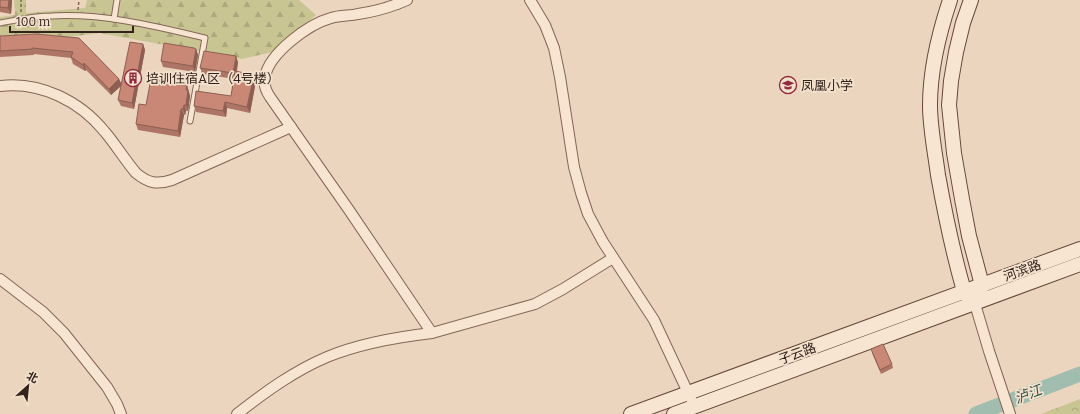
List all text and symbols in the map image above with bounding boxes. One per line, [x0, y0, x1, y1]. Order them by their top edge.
scale bar [10, 8, 133, 34]
text: 100 m [16, 15, 51, 29]
building icon: 培训住宿A区（4号楼） [123, 68, 143, 88]
place label: 培训住宿A区（4号楼） [146, 71, 280, 86]
school or university icon: 凤凰小学 [778, 75, 798, 95]
place label: 凤凰小学 [801, 78, 853, 93]
street label: 河滨路 [1001, 257, 1043, 284]
street label: 子云路 [776, 340, 818, 367]
north arrow [8, 366, 48, 406]
text: 北 [24, 369, 40, 386]
water label: 泸江 [1012, 381, 1046, 407]

